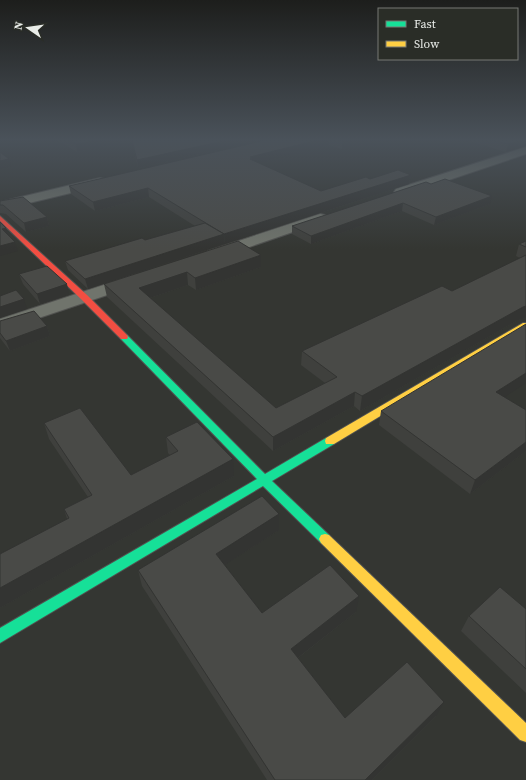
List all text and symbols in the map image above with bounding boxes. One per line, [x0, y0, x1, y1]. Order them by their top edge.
north arrow [8, 8, 48, 48]
legend [378, 8, 518, 60]
text: Fast [414, 16, 436, 32]
text: N [11, 20, 27, 31]
text: Slow [414, 36, 440, 52]

